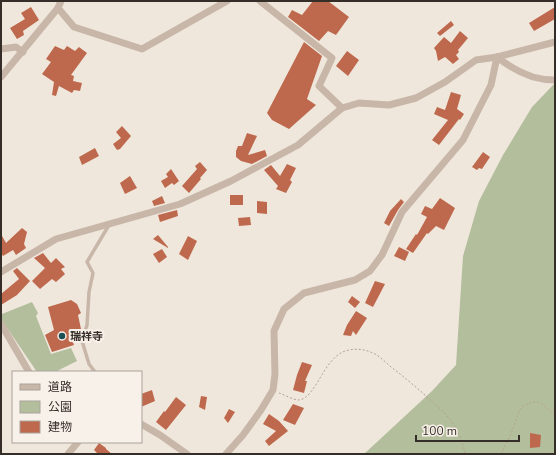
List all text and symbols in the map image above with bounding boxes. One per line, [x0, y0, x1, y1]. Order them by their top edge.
place label: 瑞祥寺 [70, 329, 103, 344]
marker: 瑞祥寺 [57, 331, 67, 341]
legend [12, 371, 142, 443]
text: 道路 [48, 379, 72, 395]
text: 公園 [48, 399, 72, 415]
scale bar [416, 417, 519, 443]
text: 建物 [48, 419, 72, 435]
text: 100 m [422, 423, 457, 439]

